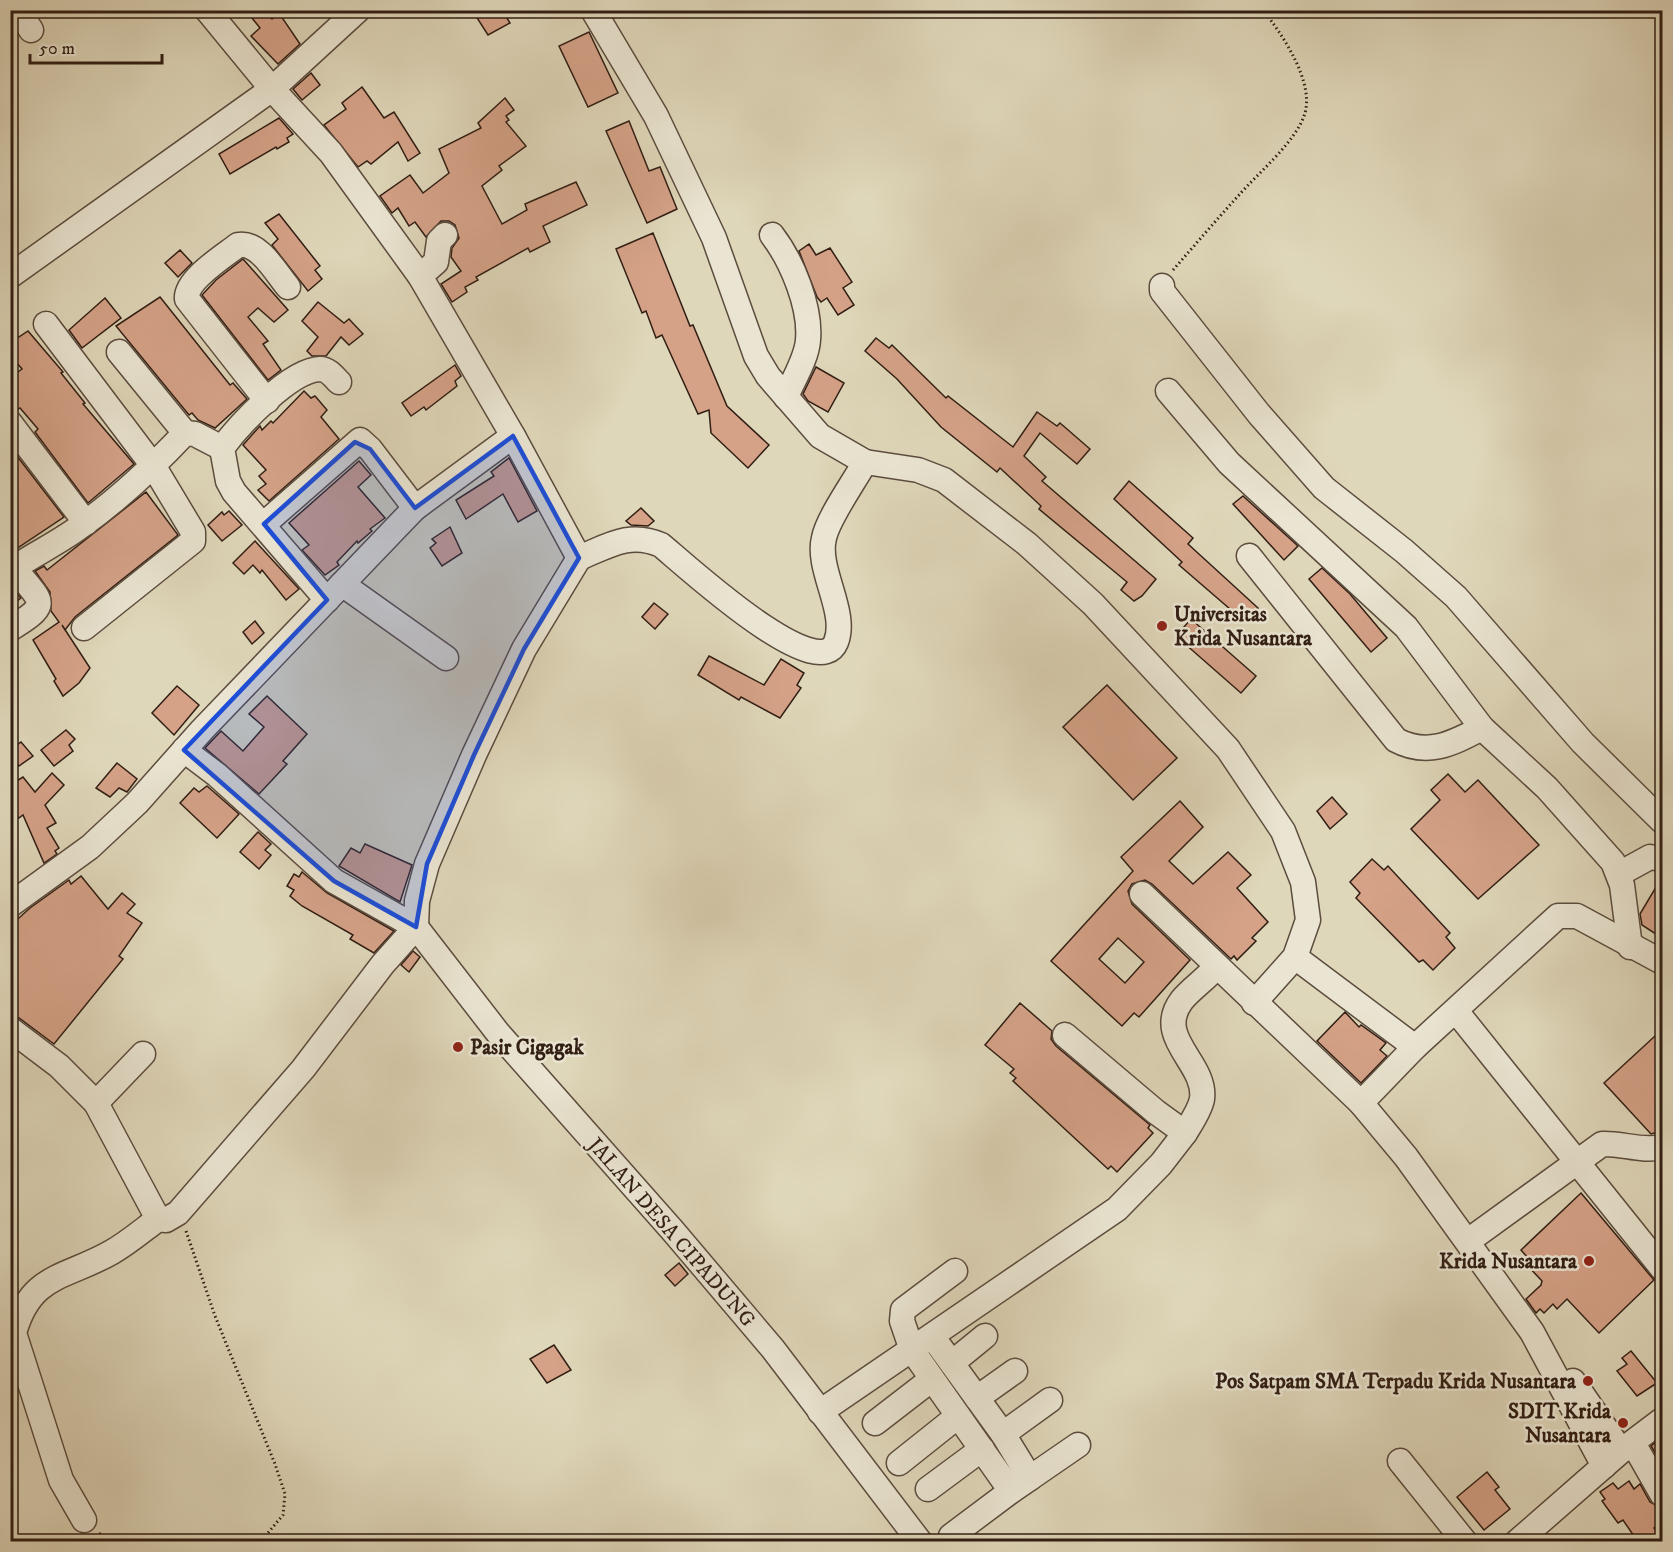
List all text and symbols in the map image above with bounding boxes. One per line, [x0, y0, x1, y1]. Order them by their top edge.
scale bar [30, 27, 162, 65]
text: 50 m [39, 38, 75, 60]
place label: Universitas Krida Nusantara [1174, 602, 1313, 652]
marker: Universitas Krida Nusantara [1155, 619, 1169, 633]
place label: Pasir Cigagak [470, 1035, 584, 1061]
marker: Pasir Cigagak [451, 1040, 465, 1054]
street label: JALAN DESA CIPADUNG [581, 1131, 761, 1333]
place label: Krida Nusantara [1439, 1249, 1578, 1275]
marker: Krida Nusantara [1582, 1254, 1596, 1268]
place label: Pos Satpam SMA Terpadu Krida Nusantara [1215, 1369, 1577, 1395]
marker: Pos Satpam SMA Terpadu Krida Nusantara [1581, 1374, 1595, 1388]
place label: SDIT Krida Nusantara [1508, 1399, 1612, 1449]
marker: SDIT Krida Nusantara [1616, 1416, 1630, 1430]

